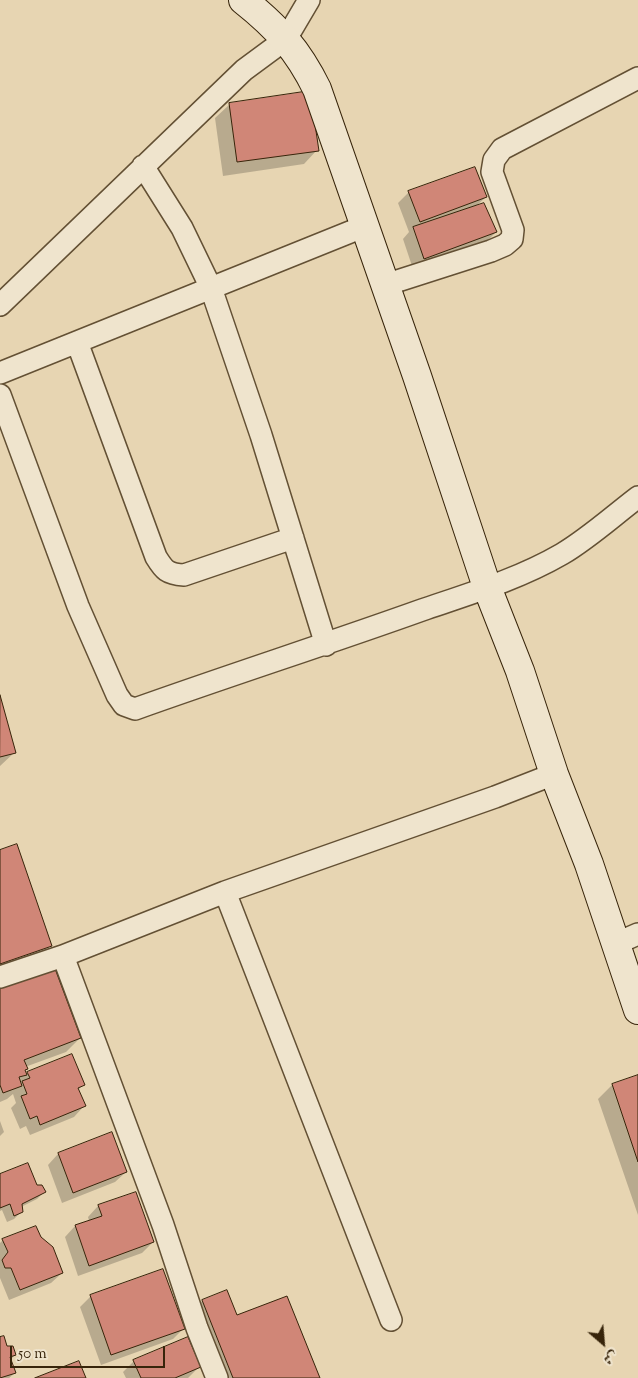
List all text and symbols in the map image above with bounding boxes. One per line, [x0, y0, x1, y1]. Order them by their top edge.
north arrow [578, 1318, 628, 1368]
scale bar [12, 1336, 168, 1368]
text: 50 m [18, 1344, 47, 1365]
text: ش [599, 1344, 621, 1368]

